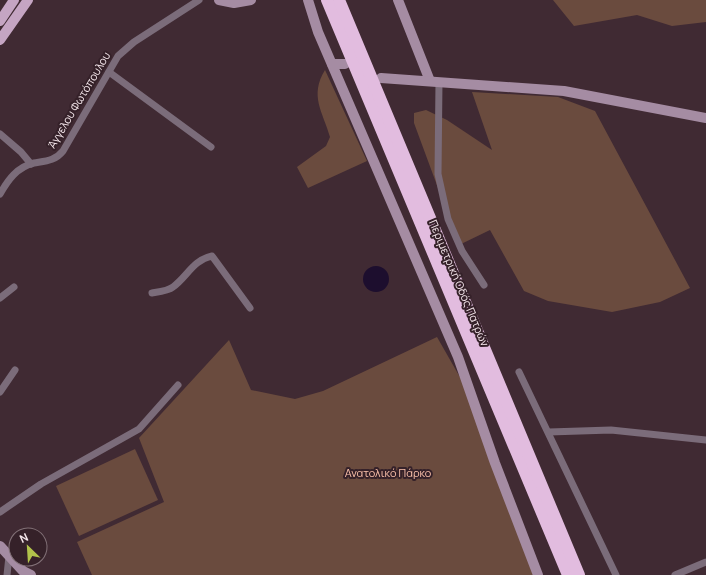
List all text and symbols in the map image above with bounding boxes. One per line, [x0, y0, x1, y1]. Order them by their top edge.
street label: Άγγελου Φωτόπουλου [44, 49, 113, 151]
street label: Περιμετρική Οδός Πατρών [426, 217, 493, 349]
park label: Ανατολικό Πάρκο [345, 465, 432, 480]
north arrow [8, 527, 48, 567]
text: N [17, 529, 30, 546]

